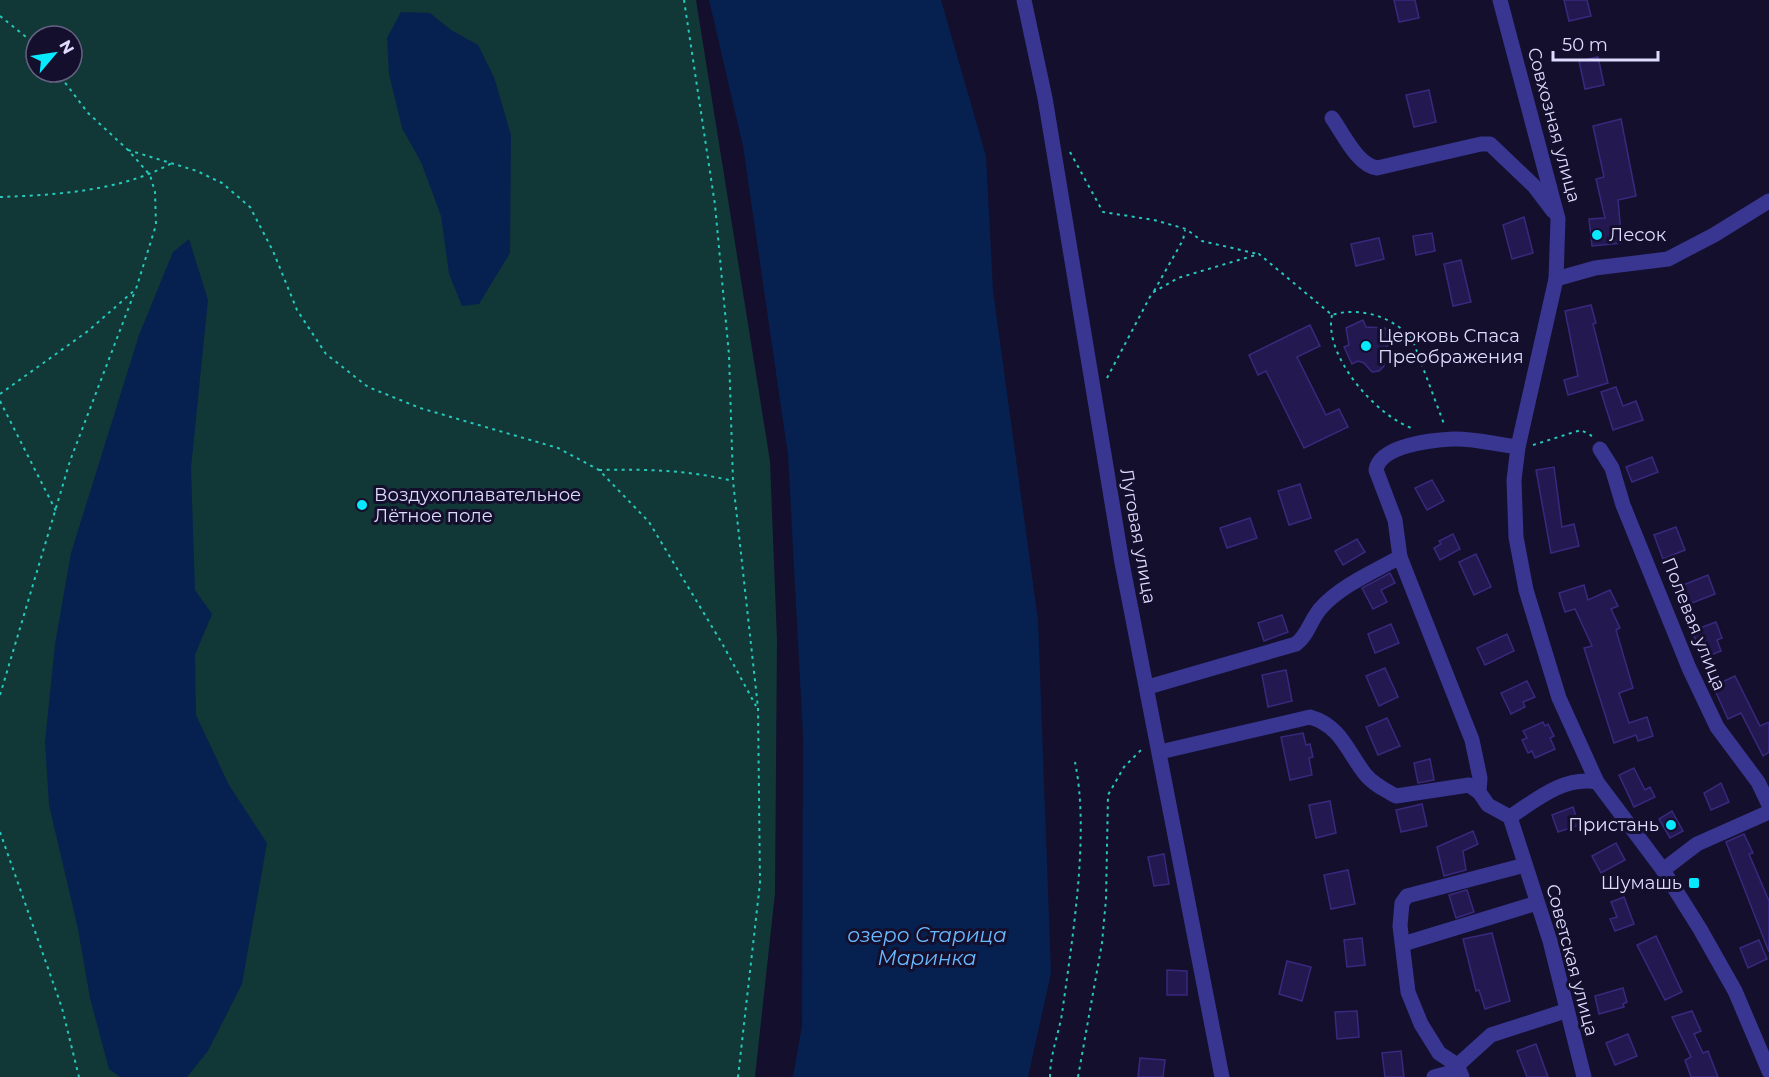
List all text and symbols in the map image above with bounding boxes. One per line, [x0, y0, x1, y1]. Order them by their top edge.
north arrow [24, 24, 84, 84]
scale bar [1553, 24, 1658, 62]
text: 50 m [1562, 34, 1608, 56]
text: N [55, 37, 78, 57]
street label: Совхозная улица [1523, 45, 1585, 205]
place label: Лесок [1609, 224, 1667, 246]
marker: Лесок [1590, 228, 1604, 242]
place label: Церковь Спаса Преображения [1378, 325, 1524, 368]
marker: Церковь Спаса Преображения [1359, 339, 1373, 353]
street label: Луговая улица [1115, 467, 1161, 605]
place label: Воздухоплавательное Лётное поле [374, 484, 581, 527]
marker: Воздухоплавательное Лётное поле [355, 498, 369, 512]
street label: Полевая улица [1657, 554, 1731, 694]
place label: Пристань [1568, 814, 1659, 836]
marker: Пристань [1664, 818, 1678, 832]
place label: Шумашь [1601, 872, 1682, 894]
marker: Шумашь [1687, 876, 1701, 890]
street label: Советская улица [1541, 882, 1603, 1038]
water label: озеро Старица Маринка [847, 923, 1007, 970]

